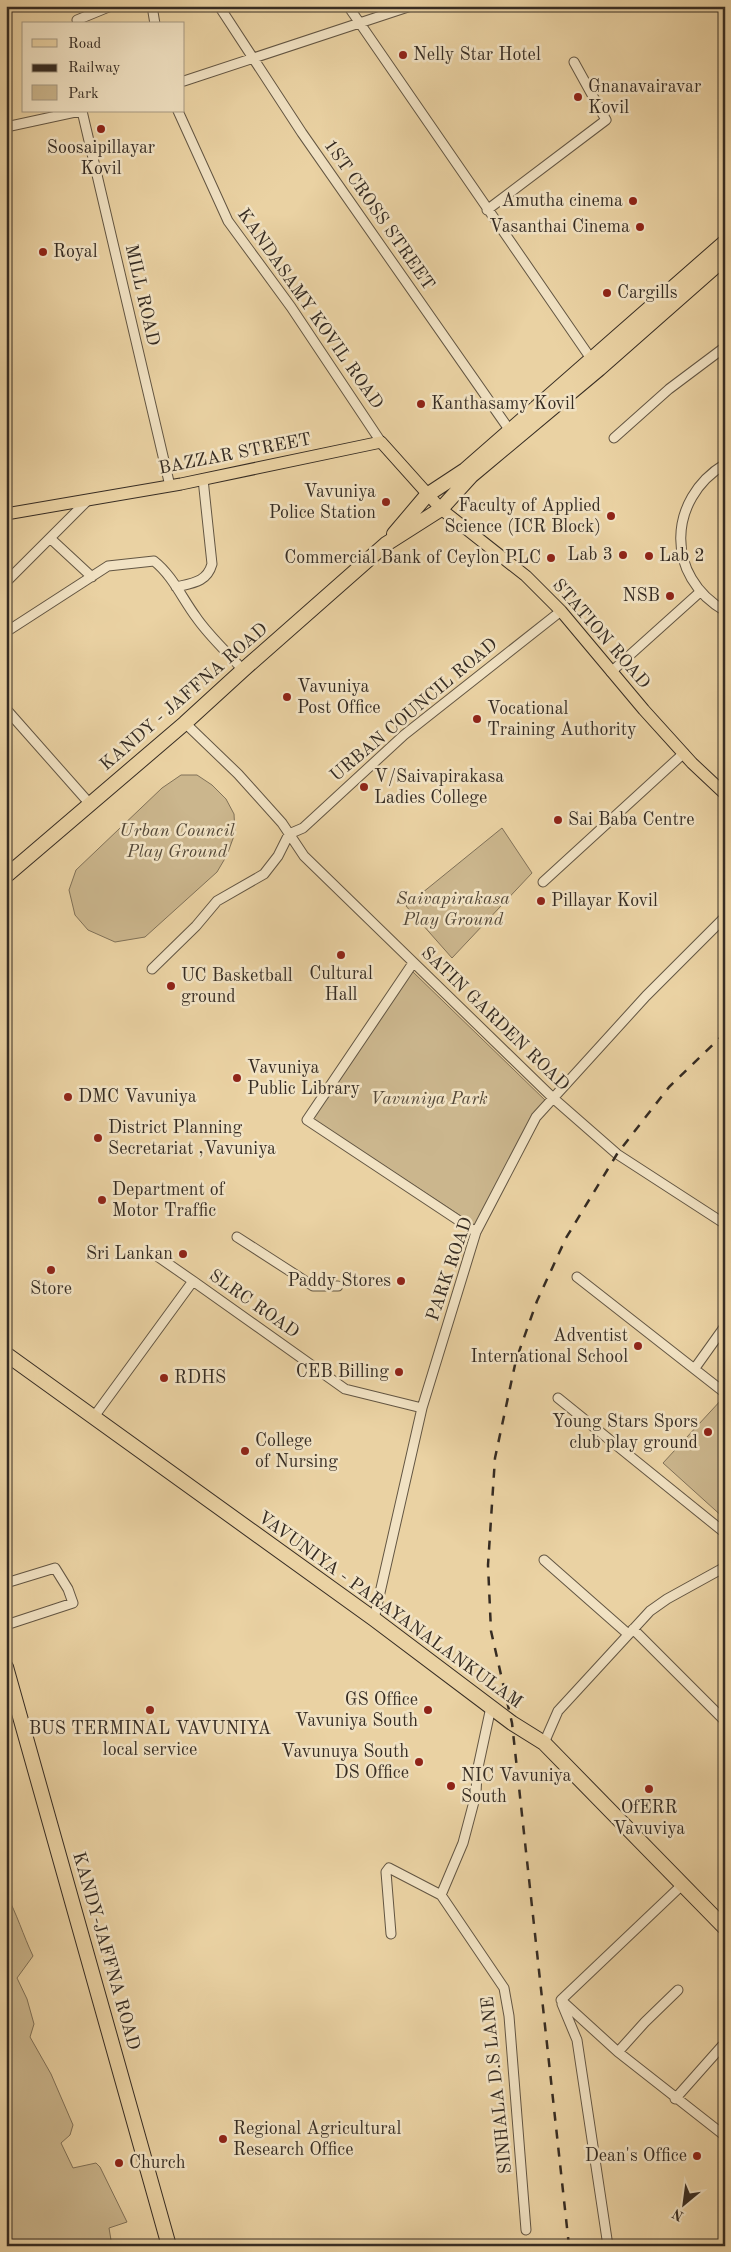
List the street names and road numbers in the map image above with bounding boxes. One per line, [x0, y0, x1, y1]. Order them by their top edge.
street label: 1ST CROSS STREET [320, 137, 438, 293]
street label: KANDASAMY KOVIL ROAD [234, 206, 386, 412]
street label: MILL ROAD [122, 243, 162, 347]
street label: BAZZAR STREET [157, 430, 313, 478]
street label: STATION ROAD [549, 576, 653, 692]
street label: KANDY - JAFFNA ROAD [97, 620, 271, 774]
street label: URBAN COUNCIL ROAD [327, 635, 501, 785]
street label: SATIN GARDEN ROAD [417, 944, 573, 1094]
street label: PARK ROAD [424, 1215, 476, 1323]
street label: SLRC ROAD [206, 1266, 302, 1342]
street label: VAVUNIYA - PARAYANALANKULAM [255, 1508, 525, 1712]
street label: KANDY-JAFFNA ROAD [69, 1850, 143, 2052]
street label: SINHALA D.S LANE [479, 1995, 515, 2175]

